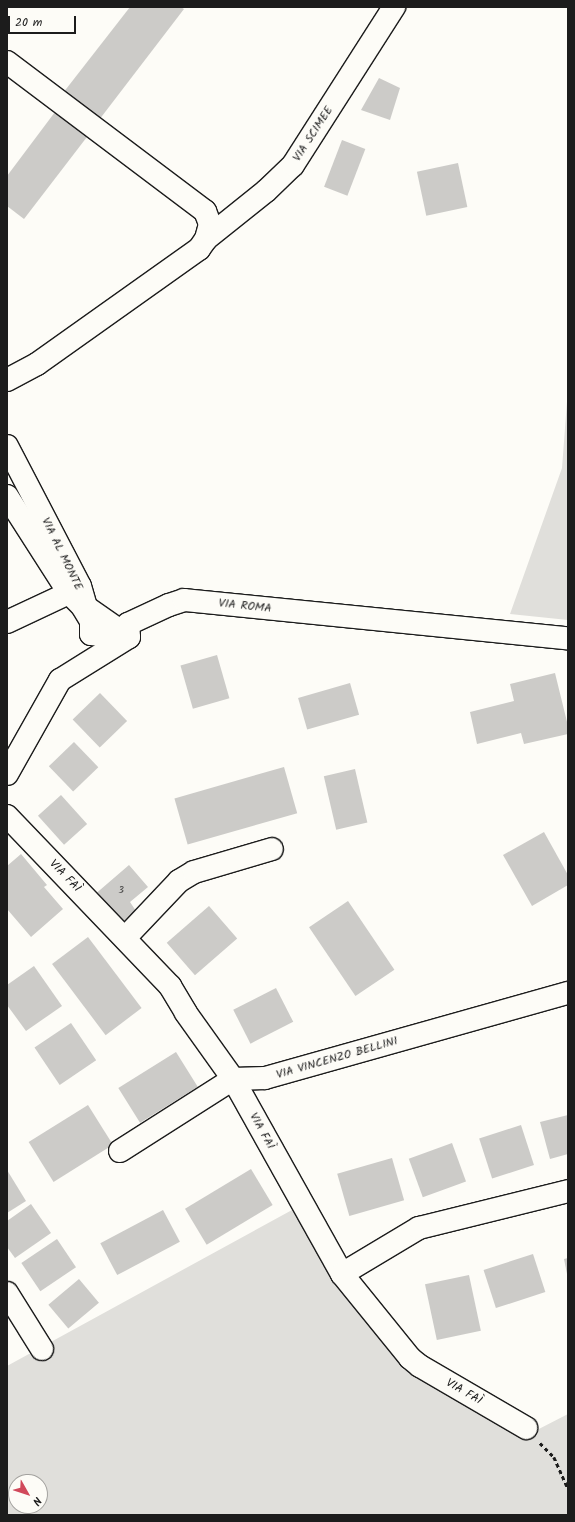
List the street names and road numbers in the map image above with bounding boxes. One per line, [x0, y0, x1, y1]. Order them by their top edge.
street label: VIA SCIMEE [290, 104, 336, 164]
street label: VIA AL MONTE [38, 515, 86, 593]
street label: VIA ROMA [218, 596, 272, 616]
street label: VIA FAÌ [46, 857, 84, 895]
street label: VIA VINCENZO BELLINI [275, 1034, 399, 1082]
street label: VIA FAÌ [246, 1110, 278, 1152]
street label: VIA FAÌ [443, 1376, 485, 1408]

